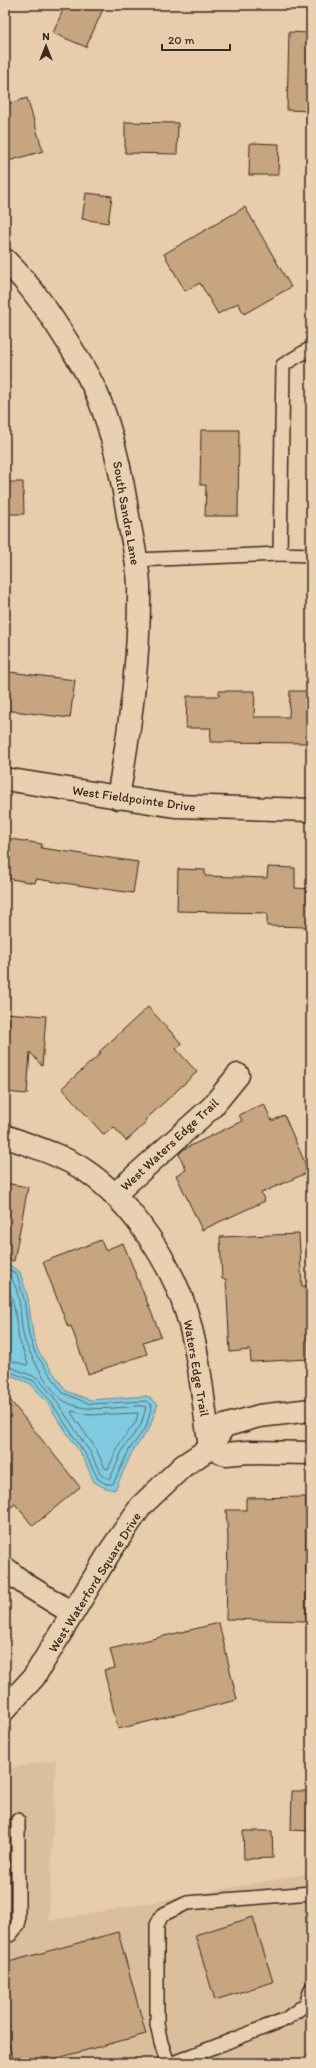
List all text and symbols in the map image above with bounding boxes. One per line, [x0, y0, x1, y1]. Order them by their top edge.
north arrow [26, 26, 66, 66]
scale bar [162, 26, 230, 52]
text: N [42, 30, 50, 43]
text: 20 m [168, 33, 195, 47]
street label: South Sandra Lane [110, 460, 143, 566]
street label: West Fieldpointe Drive [71, 782, 197, 815]
street label: West Waters Edge Trail [117, 1095, 222, 1194]
street label: Waters Edge Trail [181, 1319, 212, 1418]
street label: West Waterford Square Drive [45, 1509, 144, 1655]

